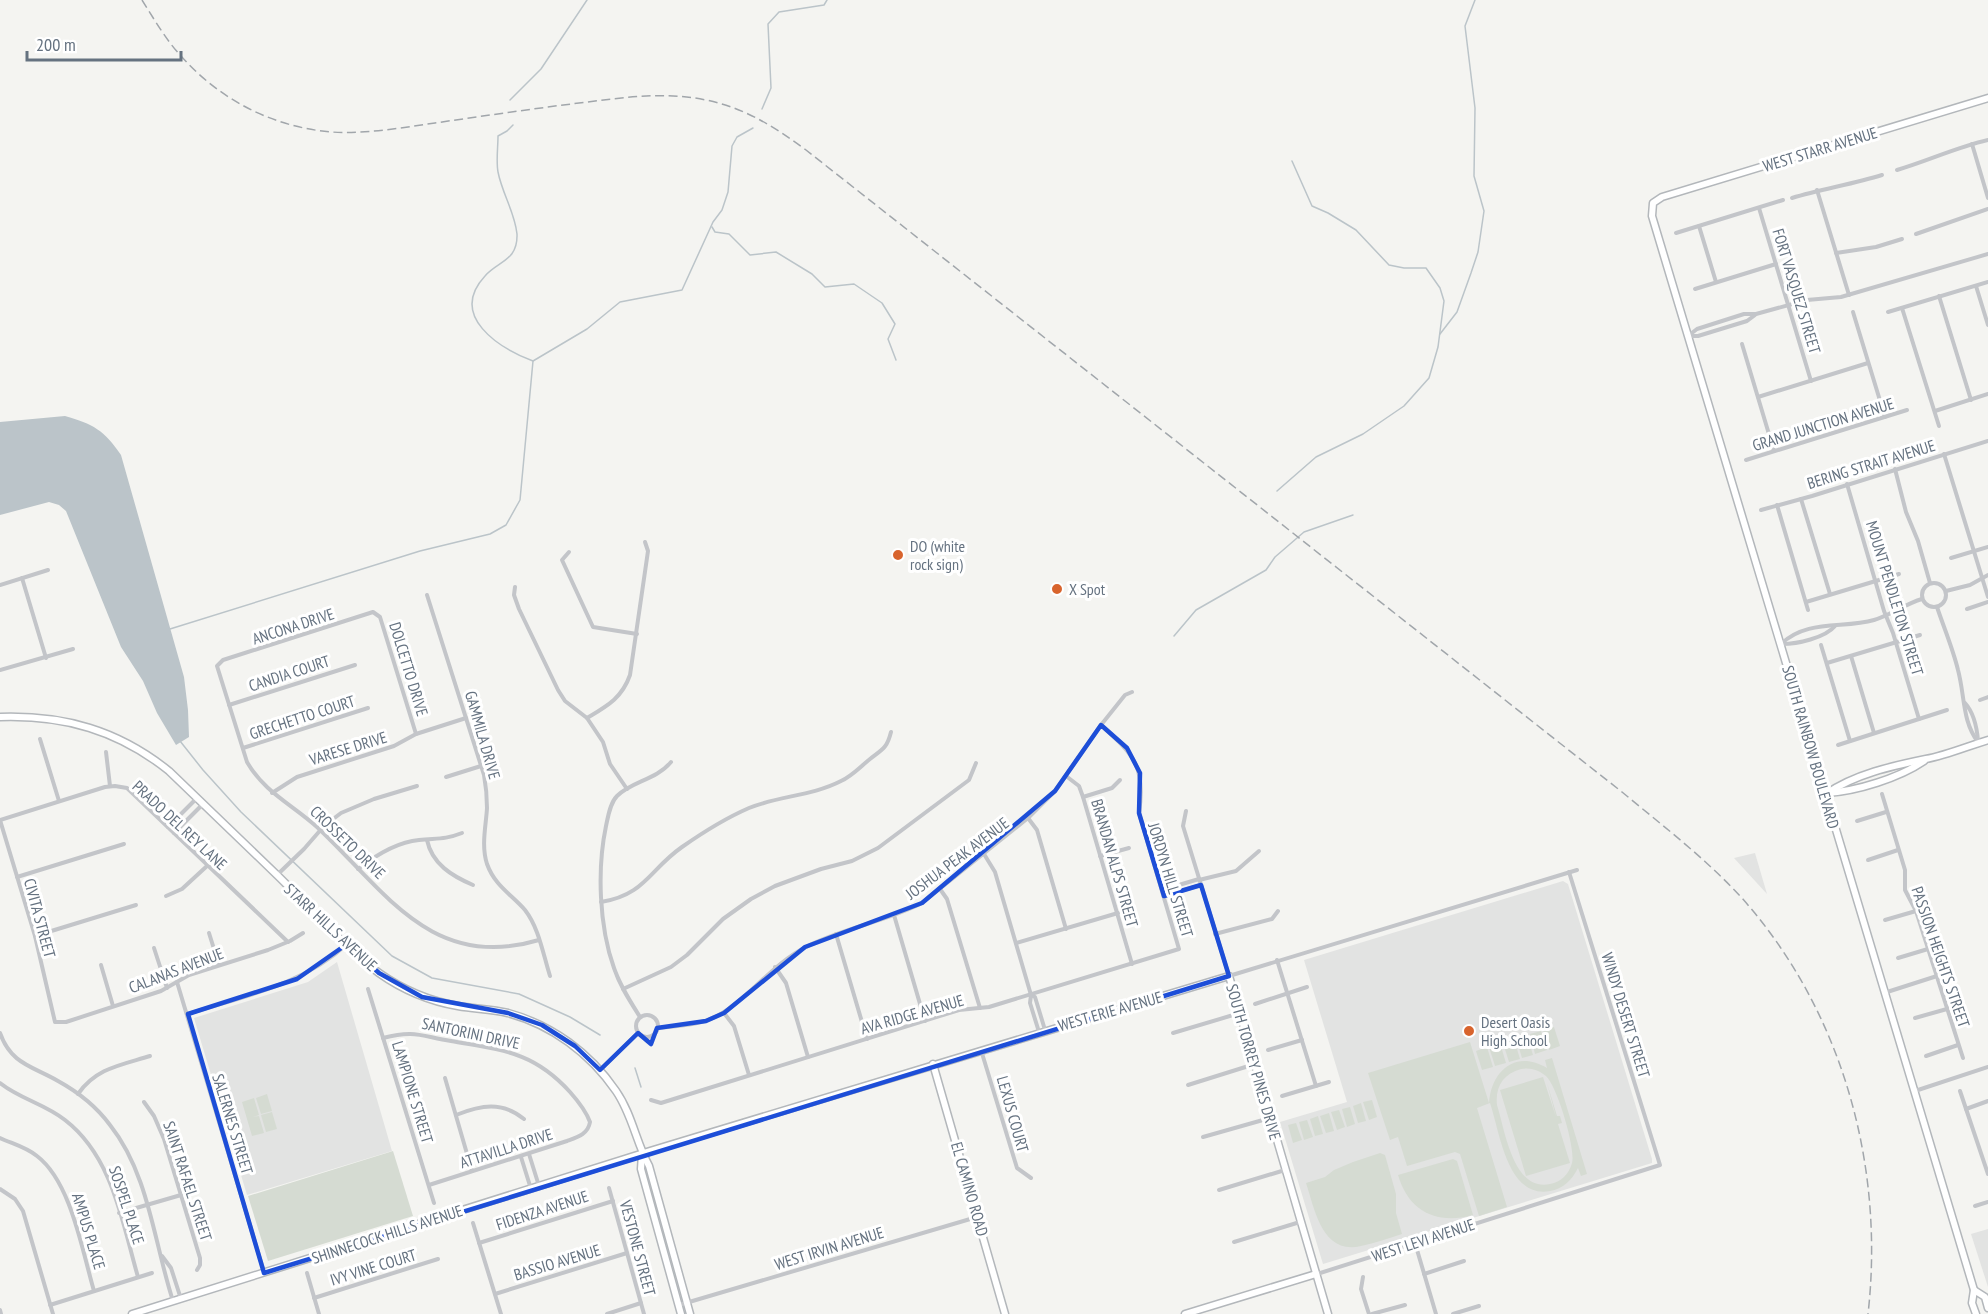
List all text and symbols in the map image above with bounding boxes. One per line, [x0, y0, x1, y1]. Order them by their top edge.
scale bar [27, 24, 182, 62]
text: 200 m [36, 33, 76, 56]
street label: WEST STARR AVENUE [1760, 122, 1880, 176]
street label: FORT VASQUEZ STREET [1768, 226, 1826, 356]
street label: GRAND JUNCTION AVENUE [1750, 393, 1896, 455]
street label: BERING STRAIT AVENUE [1805, 435, 1938, 493]
street label: MOUNT PENDLETON STREET [1862, 518, 1928, 678]
place label: DO (white rock sign) [910, 536, 965, 574]
marker: DO (white rock sign) [891, 548, 905, 562]
place label: X Spot [1069, 579, 1106, 599]
marker: X Spot [1050, 582, 1064, 596]
street label: ANCONA DRIVE [249, 603, 337, 649]
street label: DOLCETTO DRIVE [385, 620, 433, 719]
street label: CANDIA COURT [246, 651, 332, 695]
street label: SOUTH RAINBOW BOULEVARD [1778, 663, 1844, 831]
street label: GAMMILA DRIVE [461, 689, 505, 782]
street label: GRECHETTO COURT [247, 691, 357, 743]
street label: VARESE DRIVE [306, 727, 389, 770]
street label: PRADO DEL REY LANE [129, 776, 232, 874]
street label: BRANDAN ALPS STREET [1087, 797, 1143, 929]
street label: CROSSETO DRIVE [306, 801, 390, 883]
street label: JOSHUA PEAK AVENUE [901, 813, 1013, 904]
street label: JORDYN HILL STREET [1144, 819, 1198, 940]
street label: CIVITA STREET [20, 876, 60, 960]
street label: STARR HILLS AVENUE [280, 879, 382, 975]
street label: PASSION HEIGHTS STREET [1907, 884, 1975, 1030]
street label: CALANAS AVENUE [126, 943, 226, 997]
street label: WINDY DESERT STREET [1597, 950, 1655, 1080]
street label: SOUTH TORREY PINES DRIVE [1222, 982, 1286, 1142]
street label: WEST ERIE AVENUE [1056, 987, 1165, 1035]
street label: AVA RIDGE AVENUE [858, 990, 966, 1038]
place label: Desert Oasis High School [1481, 1012, 1550, 1050]
street label: SANTORINI DRIVE [420, 1013, 522, 1053]
marker: Desert Oasis High School [1462, 1024, 1476, 1038]
street label: LAMPIONE STREET [388, 1039, 438, 1145]
street label: SALERNES STREET [208, 1071, 258, 1177]
street label: LEXUS COURT [993, 1074, 1033, 1154]
street label: SAINT RAFAEL STREET [159, 1119, 217, 1243]
street label: ATTAVILLA DRIVE [457, 1124, 555, 1172]
street label: EL CAMINO ROAD [947, 1140, 993, 1238]
street label: SOSPEL PLACE [105, 1163, 149, 1247]
street label: FIDENZA AVENUE [493, 1186, 591, 1234]
street label: AMPUS PLACE [68, 1190, 110, 1272]
street label: VESTONE STREET [615, 1197, 660, 1298]
street label: SHINNECOCK HILLS AVENUE [309, 1200, 465, 1268]
street label: WEST LEVI AVENUE [1369, 1214, 1477, 1266]
street label: WEST IRVIN AVENUE [772, 1222, 886, 1274]
street label: BASSIO AVENUE [511, 1239, 603, 1285]
street label: IVY VINE COURT [327, 1244, 419, 1290]

